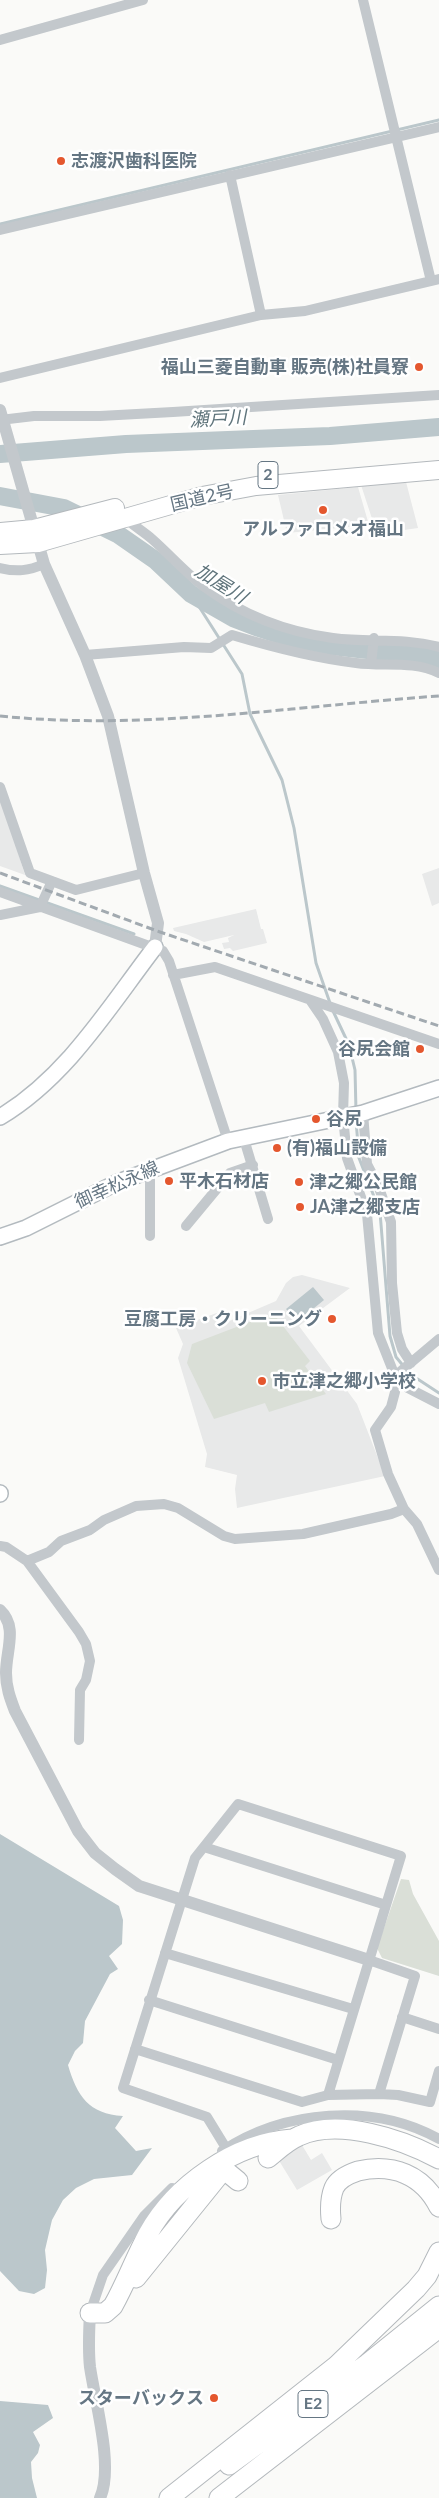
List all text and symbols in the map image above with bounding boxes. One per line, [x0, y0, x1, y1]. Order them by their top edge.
place label: 志渡沢歯科医院 [71, 150, 197, 172]
marker: 志渡沢歯科医院 [55, 155, 67, 167]
place label: 福山三菱自動車 販売(株)社員寮 [161, 356, 409, 378]
marker: 福山三菱自動車 販売(株)社員寮 [413, 361, 425, 373]
water label: 瀬戸川 [189, 406, 247, 432]
road number: 2 [258, 462, 278, 488]
street label: 国道2号 [168, 480, 236, 516]
marker: アルファロメオ福山 [317, 504, 329, 516]
place label: アルファロメオ福山 [242, 518, 404, 540]
water label: 加屋川 [191, 559, 251, 609]
place label: 谷尻会館 [338, 1038, 410, 1060]
marker: 谷尻会館 [414, 1043, 426, 1055]
place label: 谷尻 [326, 1108, 362, 1130]
marker: 谷尻 [310, 1113, 322, 1125]
place label: (有)福山設備 [287, 1137, 387, 1159]
marker: (有)福山設備 [271, 1142, 283, 1154]
street label: 御幸松永線 [71, 1157, 163, 1213]
place label: 平木石材店 [179, 1170, 269, 1192]
place label: 津之郷公民館 [309, 1171, 417, 1193]
marker: 平木石材店 [163, 1175, 175, 1187]
marker: 津之郷公民館 [293, 1176, 305, 1188]
place label: JA津之郷支店 [310, 1196, 420, 1218]
marker: JA津之郷支店 [294, 1201, 306, 1213]
place label: 豆腐工房・クリーニング [124, 1308, 322, 1330]
marker: 豆腐工房・クリーニング [326, 1313, 338, 1325]
place label: 市立津之郷小学校 [272, 1370, 416, 1392]
marker: 市立津之郷小学校 [256, 1375, 268, 1387]
place label: スターバックス [78, 2387, 204, 2409]
road number: E2 [298, 2390, 328, 2418]
marker: スターバックス [208, 2392, 220, 2404]

